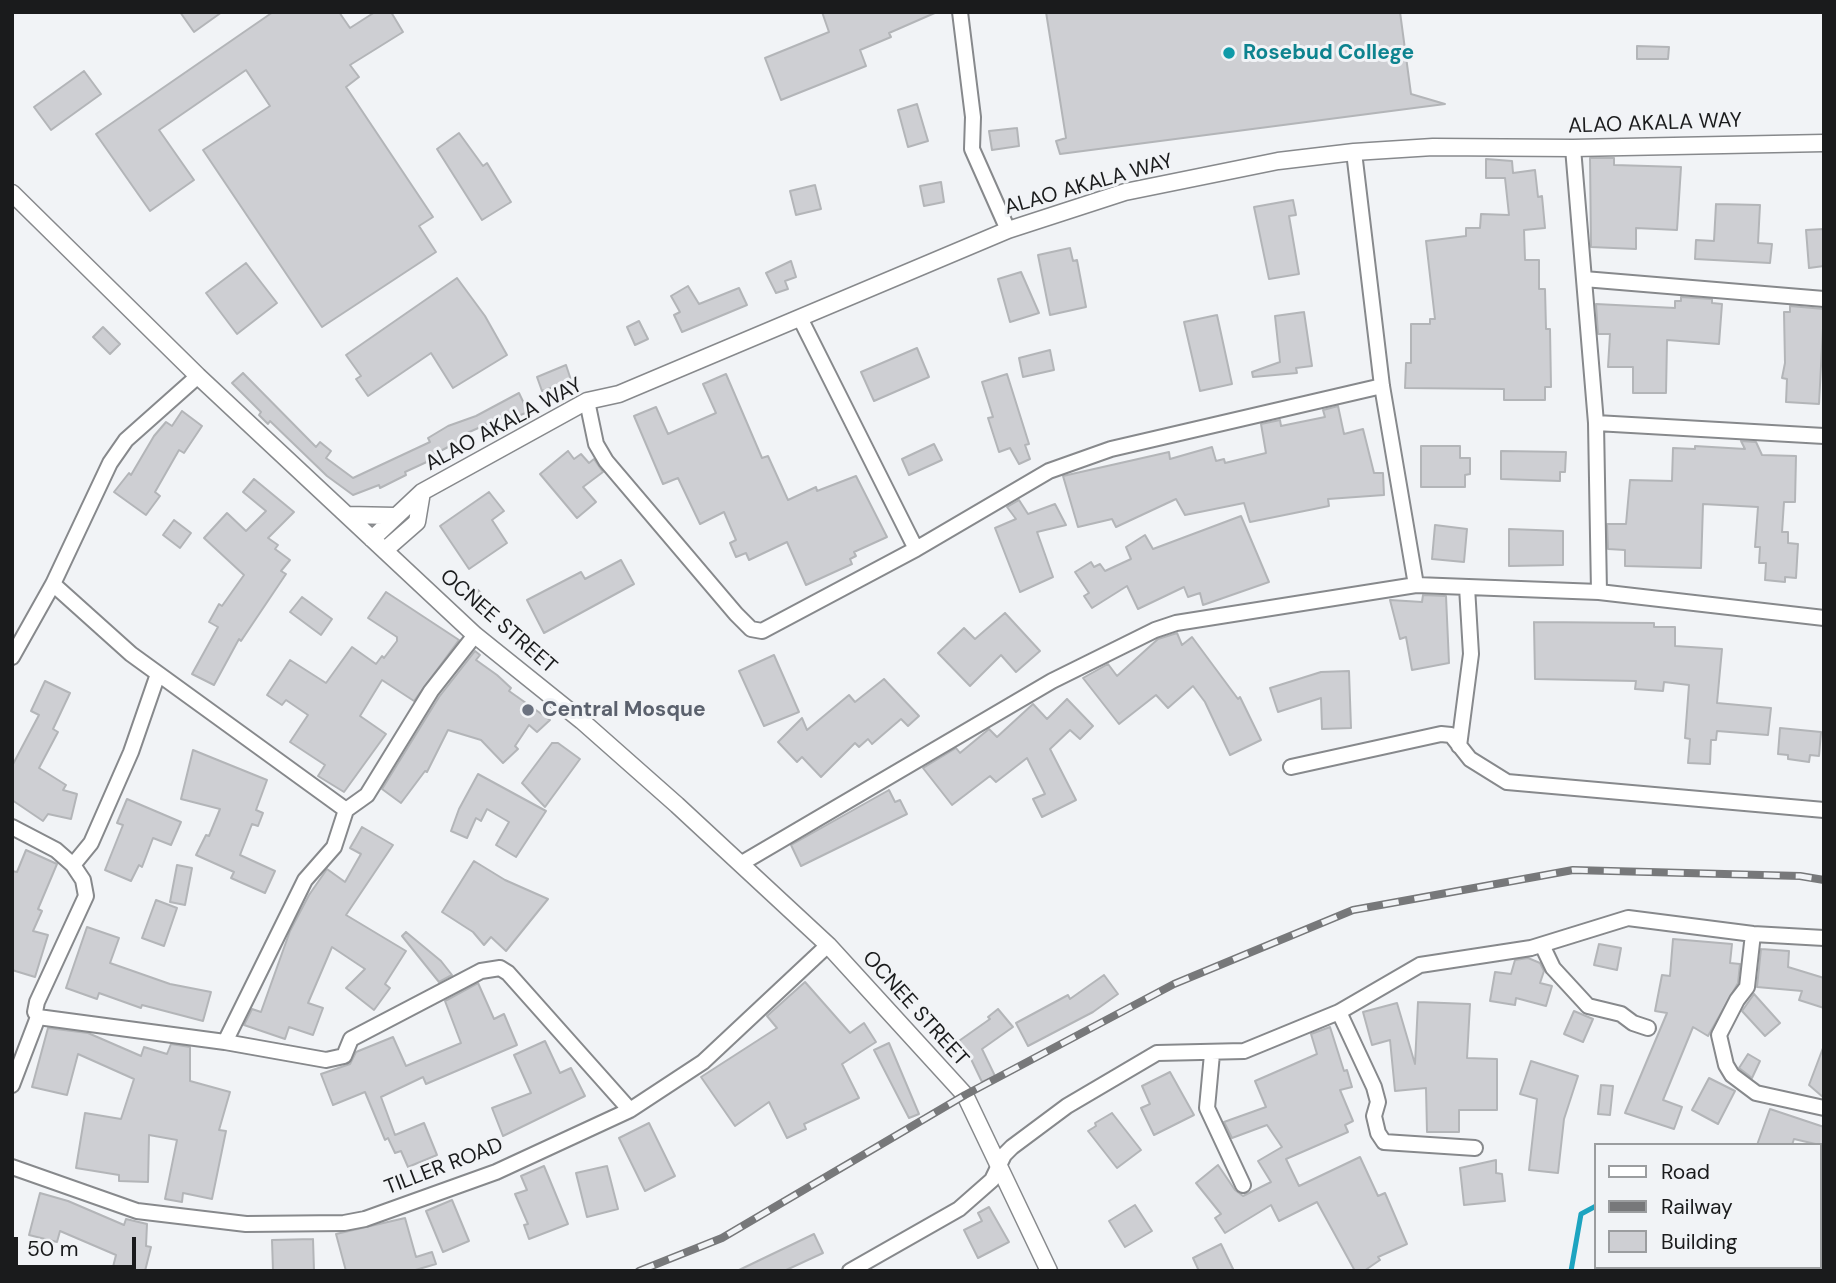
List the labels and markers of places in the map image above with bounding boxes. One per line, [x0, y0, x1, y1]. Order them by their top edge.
place label: Rosebud College [1243, 40, 1414, 66]
marker: Rosebud College [1221, 45, 1237, 61]
place label: Central Mosque [542, 697, 706, 723]
marker: Central Mosque [520, 702, 536, 718]

